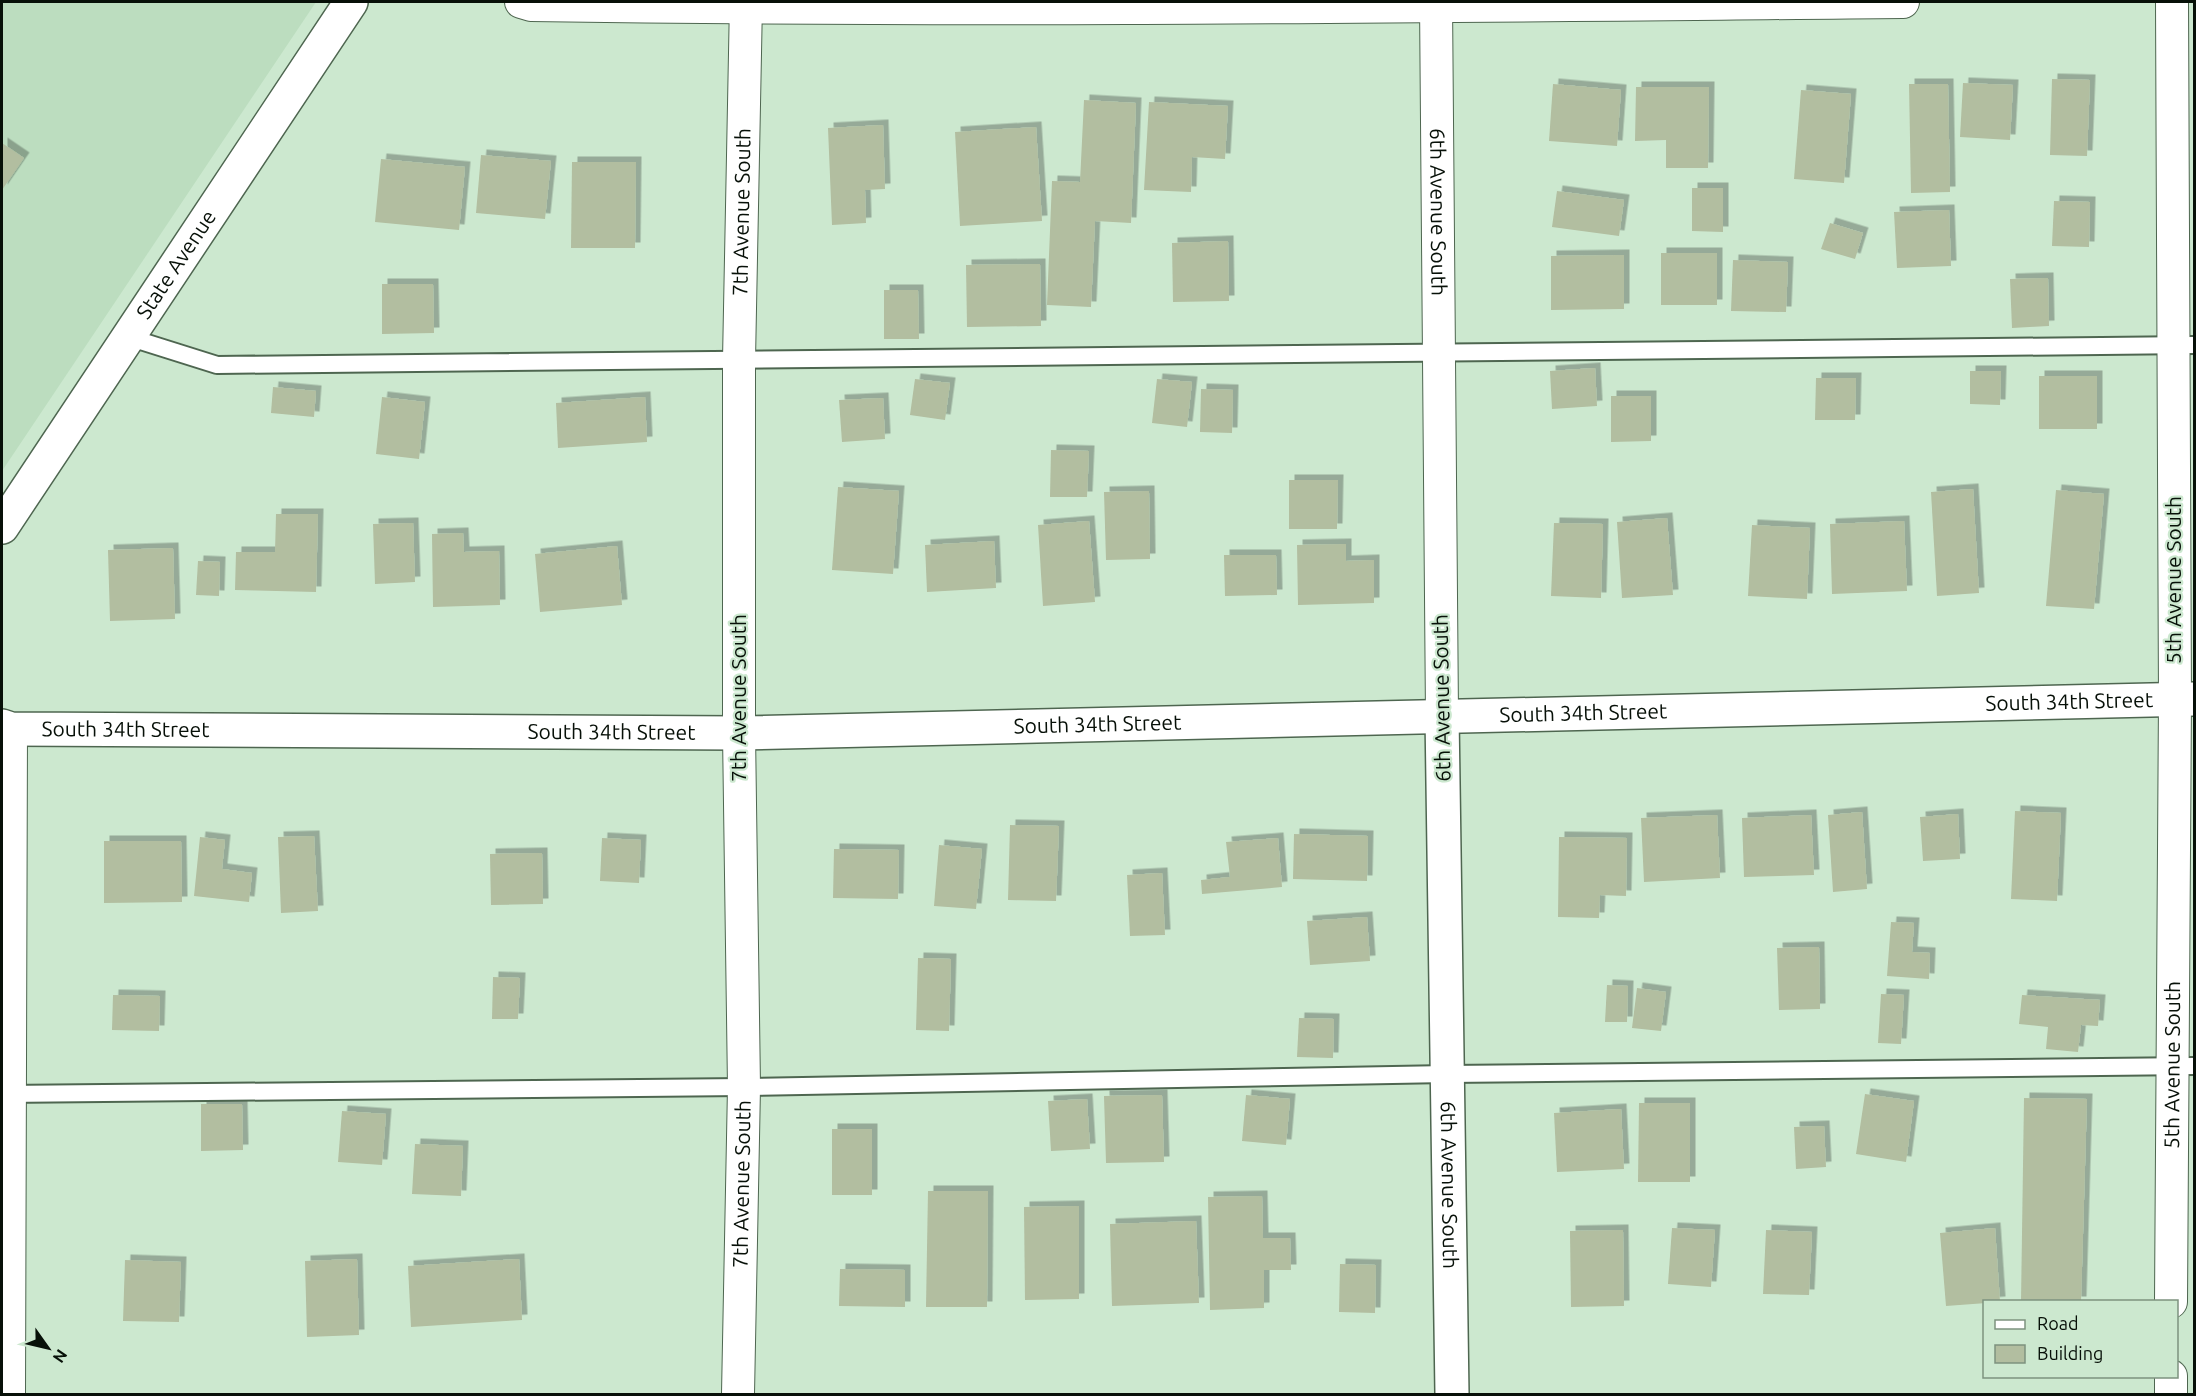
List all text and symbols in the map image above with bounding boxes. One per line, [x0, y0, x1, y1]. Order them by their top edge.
street label: 7th Avenue South [727, 128, 755, 296]
street label: 6th Avenue South [1426, 128, 1451, 296]
street label: State Avenue [131, 205, 220, 323]
street label: 5th Avenue South [2161, 496, 2185, 664]
street label: 7th Avenue South [726, 614, 750, 782]
street label: 6th Avenue South [1428, 614, 1454, 782]
street label: South 34th Street [1985, 687, 2153, 715]
street label: South 34th Street [1499, 698, 1667, 726]
street label: South 34th Street [1013, 710, 1182, 738]
street label: South 34th Street [42, 716, 210, 741]
street label: South 34th Street [528, 719, 696, 744]
street label: 5th Avenue South [2159, 981, 2184, 1149]
street label: 7th Avenue South [727, 1100, 755, 1268]
street label: 6th Avenue South [1437, 1101, 1463, 1269]
legend [1983, 1300, 2178, 1378]
text: Road [2037, 1313, 2079, 1333]
north arrow [18, 1318, 78, 1378]
text: Building [2037, 1343, 2103, 1363]
text: N [50, 1346, 71, 1366]

